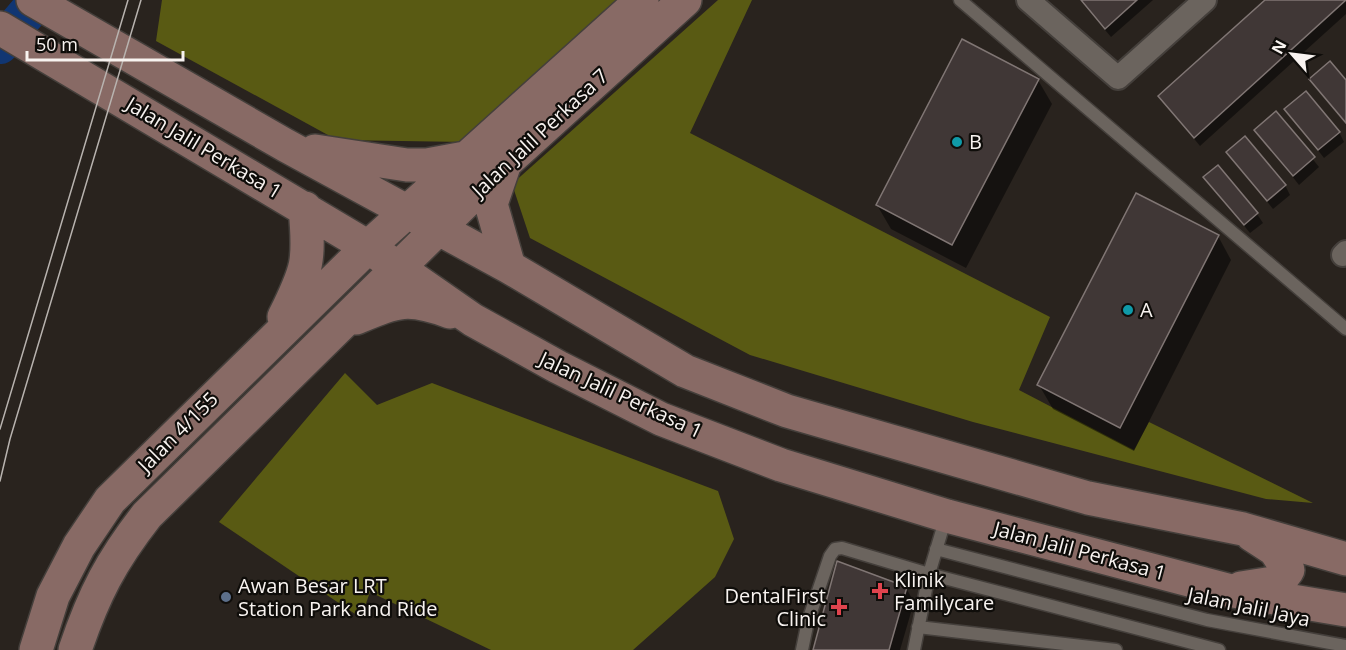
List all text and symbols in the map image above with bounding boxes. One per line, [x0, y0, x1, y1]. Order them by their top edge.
scale bar [27, 24, 183, 62]
north arrow [1262, 24, 1322, 84]
text: 50 m [36, 32, 78, 56]
text: N [1266, 36, 1292, 58]
street label: Jalan Jalil Perkasa 7 [464, 62, 614, 204]
street label: Jalan Jalil Perkasa 1 [120, 89, 287, 205]
place label: B [969, 128, 982, 155]
marker: B [950, 135, 964, 149]
place label: A [1140, 296, 1153, 323]
marker: A [1121, 303, 1135, 317]
street label: Jalan Jalil Perkasa 1 [533, 344, 707, 444]
street label: Jalan 4/155 [130, 386, 224, 479]
street label: Jalan Jalil Perkasa 1 [989, 514, 1169, 586]
place label: Klinik Familycare [894, 566, 994, 616]
place label: Awan Besar LRT Station Park and Ride [238, 572, 438, 622]
street label: Jalan Jalil Jaya [1183, 580, 1313, 633]
place label: DentalFirst Clinic [724, 582, 826, 632]
marker: Klinik Familycare [871, 582, 889, 600]
marker: Awan Besar LRT Station Park and Ride [219, 590, 233, 604]
marker: DentalFirst Clinic [830, 598, 848, 616]

